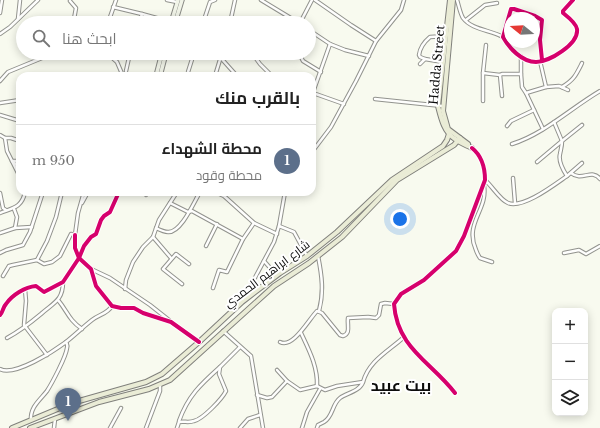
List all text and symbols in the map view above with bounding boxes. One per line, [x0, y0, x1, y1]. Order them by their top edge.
north arrow [504, 12, 540, 48]
search box [16, 16, 316, 60]
street label: Hadda Street [426, 24, 447, 105]
icon: search [30, 27, 52, 49]
text: ابحث هنا [62, 29, 116, 48]
text: بالقرب منك [215, 88, 300, 109]
text: محطة الشهداء [162, 139, 262, 158]
text: 950 m [32, 152, 75, 169]
text: 1 [284, 152, 290, 169]
text: محطة وقود [196, 167, 262, 184]
your location [390, 209, 410, 229]
street label: شارع ابراهيم الحمدي [221, 236, 314, 313]
map controls [552, 308, 588, 416]
button: + [552, 308, 588, 344]
button: − [552, 344, 588, 380]
district label: بيت عبيد [371, 375, 431, 395]
button: layers [552, 380, 588, 416]
pin: 1 [55, 388, 81, 421]

